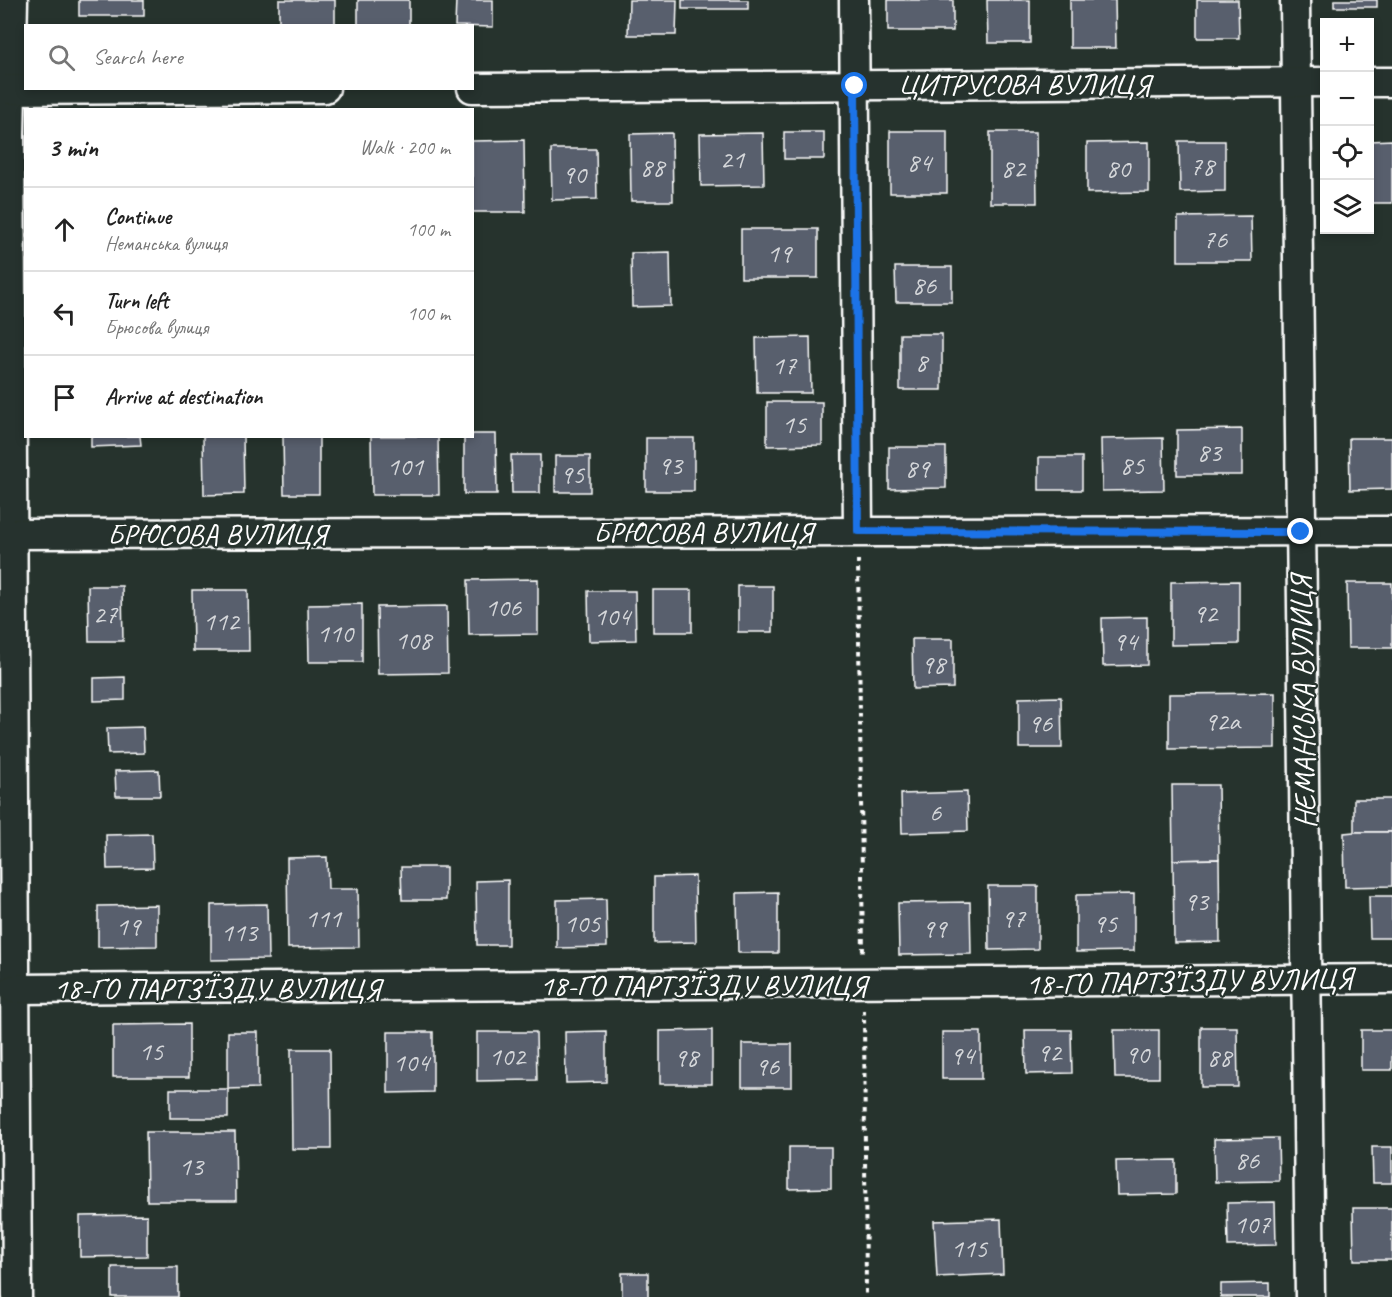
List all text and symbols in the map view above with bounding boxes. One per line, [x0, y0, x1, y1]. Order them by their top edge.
map controls [1320, 18, 1374, 234]
button: + [1320, 18, 1374, 72]
search box [24, 24, 474, 90]
icon: search [45, 41, 78, 74]
text: Search here [93, 43, 183, 71]
street label: ЦИТРУСОВА ВУЛИЦЯ [898, 65, 1155, 103]
route start [841, 72, 867, 98]
button: − [1320, 72, 1374, 126]
button: locate [1320, 126, 1374, 180]
text: 3 min [48, 131, 98, 164]
text: Walk · 200 m [360, 135, 450, 160]
house number: 21 [720, 142, 746, 176]
house number: 84 [907, 145, 934, 179]
house number: 78 [1190, 149, 1217, 183]
house number: 88 [640, 150, 667, 184]
house number: 82 [1001, 151, 1027, 185]
house number: 80 [1106, 151, 1132, 185]
house number: 90 [562, 157, 588, 191]
button: layers [1320, 180, 1374, 234]
text: Continue [105, 203, 171, 231]
icon: ahead [48, 213, 81, 246]
text: 100 m [407, 217, 450, 242]
house number: 76 [1203, 222, 1228, 256]
text: Неманська вулиця [105, 231, 227, 256]
house number: 19 [767, 236, 793, 270]
house number: 86 [912, 268, 937, 302]
text: Turn left [105, 287, 169, 315]
icon: left [48, 297, 81, 330]
text: 100 m [407, 301, 450, 326]
text: Брюсова вулиця [105, 315, 208, 340]
house number: 8 [915, 345, 930, 379]
house number: 17 [772, 348, 798, 382]
icon: arrive [48, 381, 81, 414]
text: Arrive at destination [105, 383, 262, 411]
house number: 15 [782, 407, 808, 441]
house number: 83 [1197, 435, 1223, 469]
house number: 93 [658, 448, 684, 482]
house number: 85 [1120, 448, 1146, 482]
house number: 101 [387, 449, 425, 483]
house number: 89 [905, 451, 931, 485]
house number: 95 [560, 457, 586, 491]
street label: БРЮСОВА ВУЛИЦЯ [593, 513, 817, 551]
street label: БРЮСОВА ВУЛИЦЯ [107, 515, 331, 553]
route end [1287, 518, 1313, 544]
street label: НЕМАНСЬКА ВУЛИЦЯ [1282, 571, 1324, 829]
house number: 106 [485, 590, 522, 624]
house number: 92 [1193, 596, 1219, 630]
house number: 27 [93, 597, 119, 631]
house number: 104 [594, 599, 633, 633]
house number: 112 [203, 604, 241, 638]
house number: 110 [317, 616, 355, 650]
house number: 108 [395, 623, 434, 657]
house number: 94 [1113, 624, 1140, 658]
house number: 98 [921, 647, 948, 681]
house number: 92а [1204, 704, 1242, 738]
house number: 96 [1028, 706, 1053, 740]
house number: 6 [929, 795, 942, 829]
house number: 93 [1184, 884, 1210, 918]
house number: 111 [305, 901, 343, 935]
house number: 97 [1001, 901, 1027, 935]
house number: 105 [564, 906, 602, 940]
house number: 95 [1093, 906, 1119, 940]
house number: 19 [116, 909, 142, 943]
house number: 99 [922, 911, 948, 945]
house number: 113 [221, 915, 259, 949]
street label: 18-ГО ПАРТЗ’ЇЗДУ ВУЛИЦЯ [1025, 959, 1357, 1003]
street label: 18-ГО ПАРТЗ’ЇЗДУ ВУЛИЦЯ [540, 966, 871, 1004]
street label: 18-ГО ПАРТЗ’ЇЗДУ ВУЛИЦЯ [54, 969, 385, 1007]
house number: 15 [139, 1034, 165, 1068]
house number: 92 [1037, 1035, 1063, 1069]
house number: 90 [1125, 1037, 1151, 1071]
house number: 94 [950, 1038, 977, 1072]
house number: 102 [489, 1039, 527, 1073]
house number: 98 [674, 1040, 701, 1074]
house number: 88 [1207, 1040, 1234, 1074]
house number: 104 [393, 1045, 432, 1079]
house number: 96 [755, 1049, 780, 1083]
house number: 86 [1235, 1143, 1260, 1177]
house number: 13 [179, 1149, 205, 1183]
house number: 107 [1234, 1207, 1272, 1241]
house number: 115 [951, 1231, 989, 1265]

